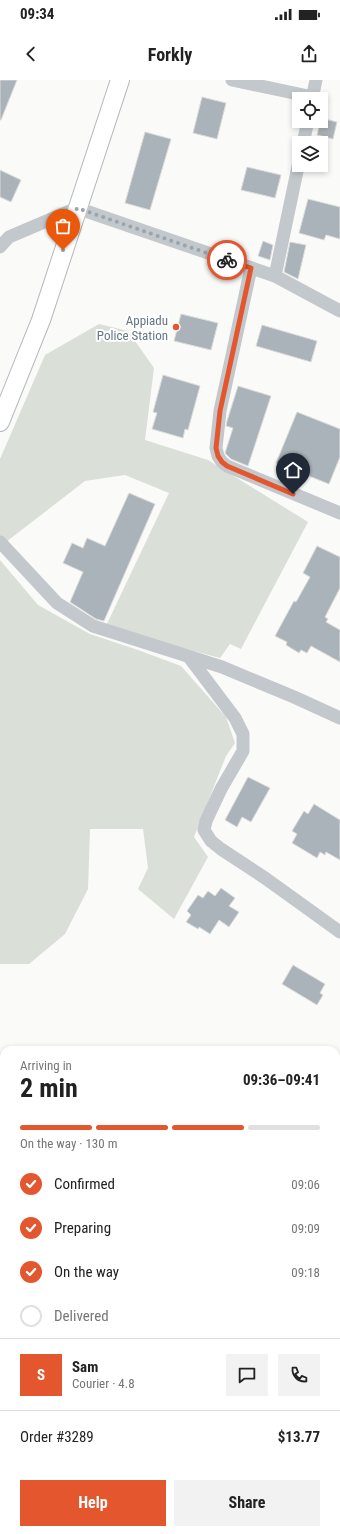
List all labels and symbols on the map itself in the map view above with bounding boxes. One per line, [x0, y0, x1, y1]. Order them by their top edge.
pin [46, 209, 80, 250]
courier [207, 240, 247, 280]
place label: Appiadu Police Station [97, 313, 168, 343]
marker: Appiadu Police Station [171, 322, 181, 332]
pin [276, 453, 310, 494]

